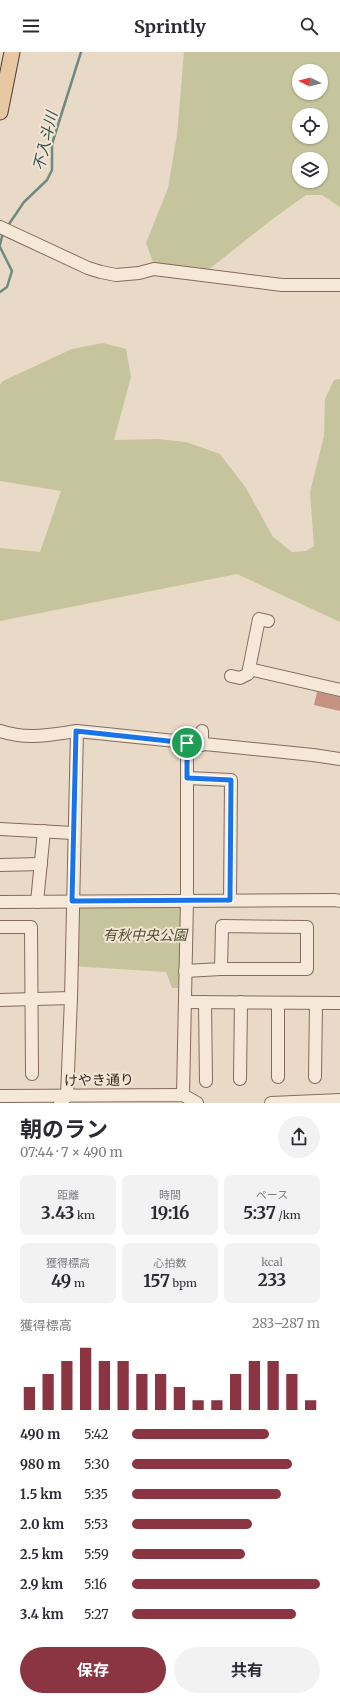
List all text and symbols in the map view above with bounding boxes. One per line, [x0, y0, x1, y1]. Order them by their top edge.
icon: menu [20, 15, 42, 37]
text: Sprintly [134, 15, 206, 38]
icon: search [298, 15, 320, 37]
north arrow [292, 64, 328, 100]
map controls [292, 64, 328, 188]
water label: 不入斗川 [29, 108, 61, 172]
button: locate [292, 108, 328, 144]
button: layers [292, 152, 328, 188]
pin [170, 726, 204, 760]
icon: arrive [176, 732, 198, 754]
park label: 有秋中央公園 [103, 926, 189, 944]
street label: けやき通り [64, 1070, 134, 1090]
text: 朝のラン [20, 1115, 108, 1143]
button: share [278, 1116, 320, 1158]
text: 07:44 · 7 × 490 m [20, 1144, 123, 1161]
text: 距離 [57, 1188, 79, 1202]
text: 時間 [159, 1188, 181, 1202]
text: ペース [256, 1188, 288, 1202]
text: 3.43 [41, 1202, 74, 1224]
text: 19:16 [151, 1202, 189, 1224]
text: 5:37 [243, 1202, 276, 1224]
text: km [74, 1208, 95, 1222]
text: /km [276, 1208, 301, 1222]
text: kcal [261, 1255, 283, 1269]
text: 獲得標高 [46, 1256, 90, 1270]
text: 心拍数 [154, 1256, 187, 1270]
text: 233 [258, 1269, 286, 1291]
text: 49 [51, 1270, 71, 1292]
text: 157 [143, 1270, 170, 1292]
text: m [71, 1276, 85, 1290]
text: bpm [170, 1276, 197, 1290]
text: 283–287 m [252, 1315, 320, 1332]
text: 獲得標高 [20, 1317, 72, 1334]
text: 490 m [20, 1426, 60, 1443]
text: 5:42 [84, 1426, 109, 1443]
text: 980 m [20, 1456, 61, 1473]
text: 5:30 [84, 1456, 109, 1473]
text: 1.5 km [20, 1486, 62, 1503]
text: 5:35 [84, 1486, 108, 1503]
text: 2.0 km [20, 1516, 64, 1533]
text: 5:53 [84, 1516, 108, 1533]
text: 2.5 km [20, 1546, 63, 1563]
text: 5:59 [84, 1546, 109, 1563]
text: 2.9 km [20, 1576, 63, 1593]
text: 5:16 [84, 1576, 107, 1593]
text: 3.4 km [20, 1606, 63, 1623]
text: 5:27 [84, 1606, 109, 1623]
button: 保存 [20, 1647, 166, 1693]
button: 共有 [174, 1647, 320, 1693]

